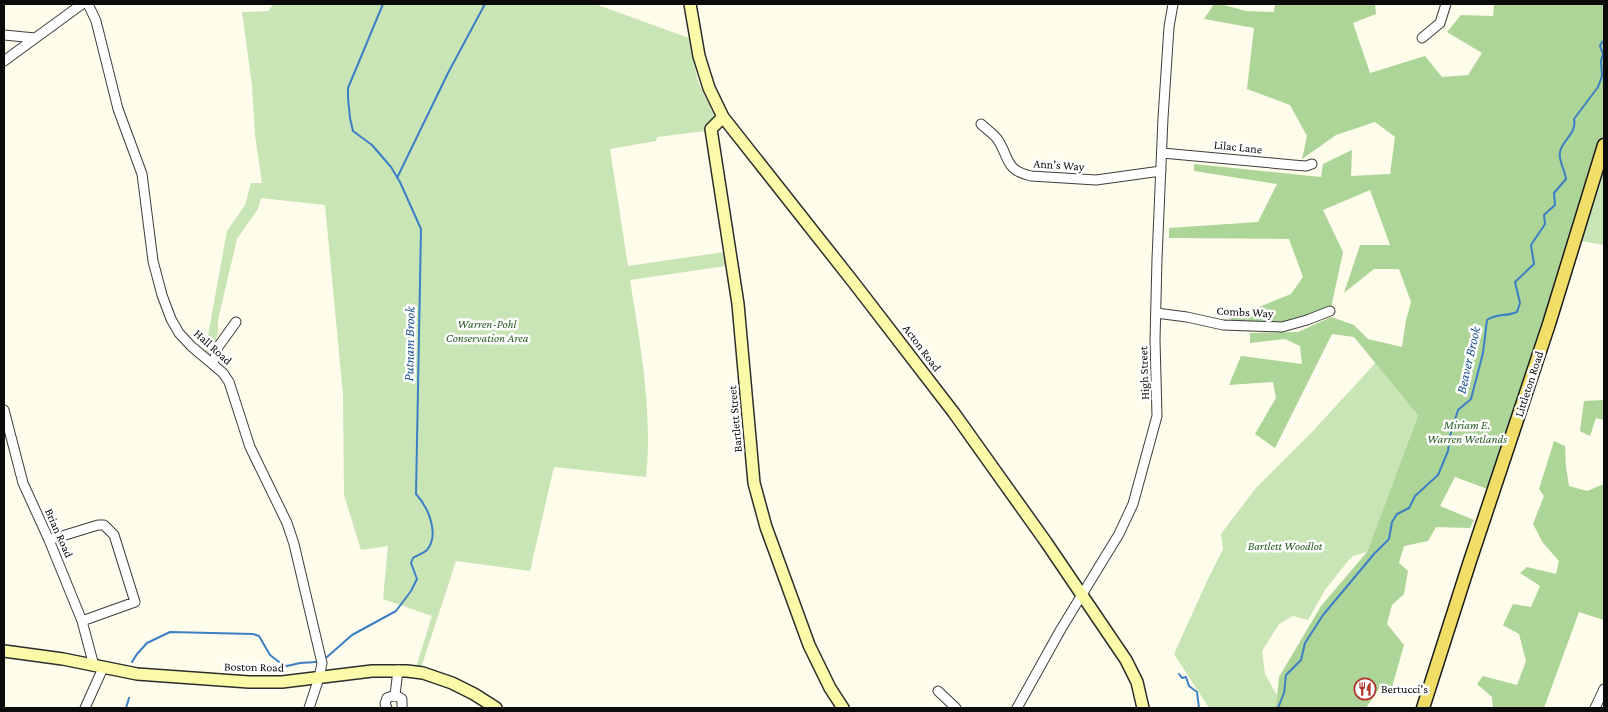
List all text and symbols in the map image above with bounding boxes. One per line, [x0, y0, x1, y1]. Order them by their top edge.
street label: Lilac Lane [1213, 138, 1263, 156]
street label: Ann's Way [1033, 156, 1085, 174]
street label: Combs Way [1216, 304, 1274, 321]
water label: Putnam Brook [400, 305, 418, 382]
park label: Warren-Pohl Conservation Area [446, 317, 529, 345]
street label: Acton Road [900, 322, 944, 375]
water label: Beaver Brook [1452, 324, 1484, 395]
street label: Hall Road [191, 326, 235, 368]
street label: High Street [1136, 345, 1152, 400]
street label: Littleton Road [1512, 349, 1546, 419]
street label: Bartlett Street [725, 384, 745, 453]
park label: Miriam E. Warren Wetlands [1427, 418, 1507, 446]
street label: Brian Road [42, 506, 76, 560]
park label: Bartlett Woodlot [1248, 539, 1323, 553]
street label: Boston Road [224, 659, 285, 675]
restaurant icon: Bertucci's [1353, 677, 1377, 701]
place label: Bertucci's [1381, 682, 1428, 696]

